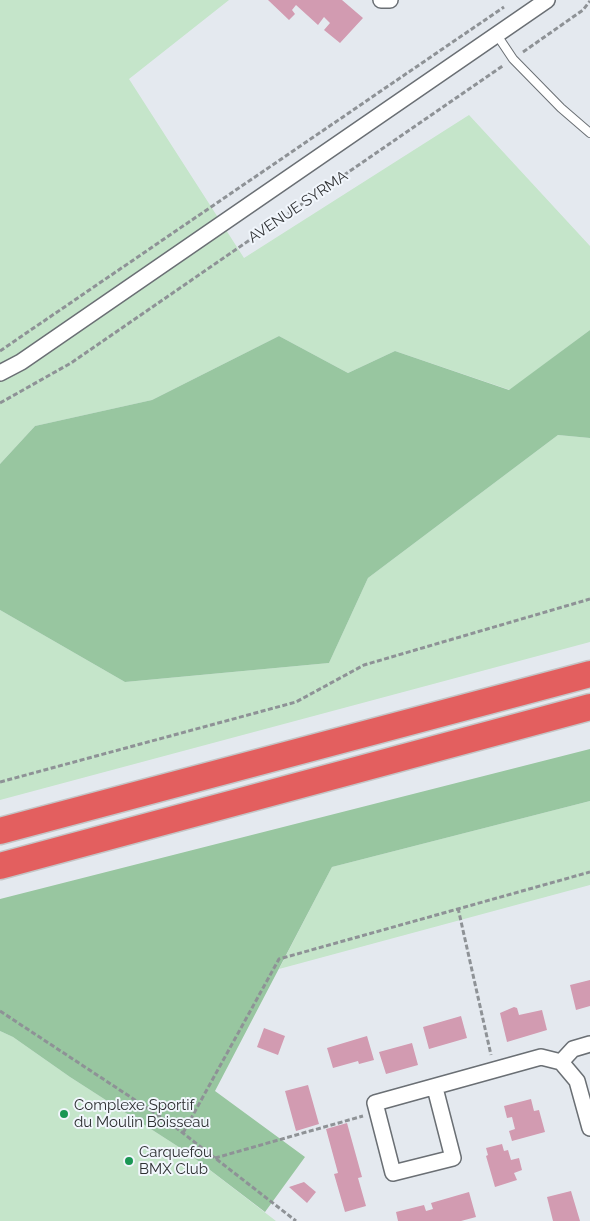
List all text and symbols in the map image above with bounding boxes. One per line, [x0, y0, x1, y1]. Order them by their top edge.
street label: AVENUE SYRMA [245, 167, 351, 247]
place label: Complexe Sportif du Moulin Boisseau [74, 1096, 209, 1131]
marker: Complexe Sportif du Moulin Boisseau [58, 1108, 70, 1120]
place label: Carquefou BMX Club [139, 1143, 212, 1178]
marker: Carquefou BMX Club [123, 1155, 135, 1167]

